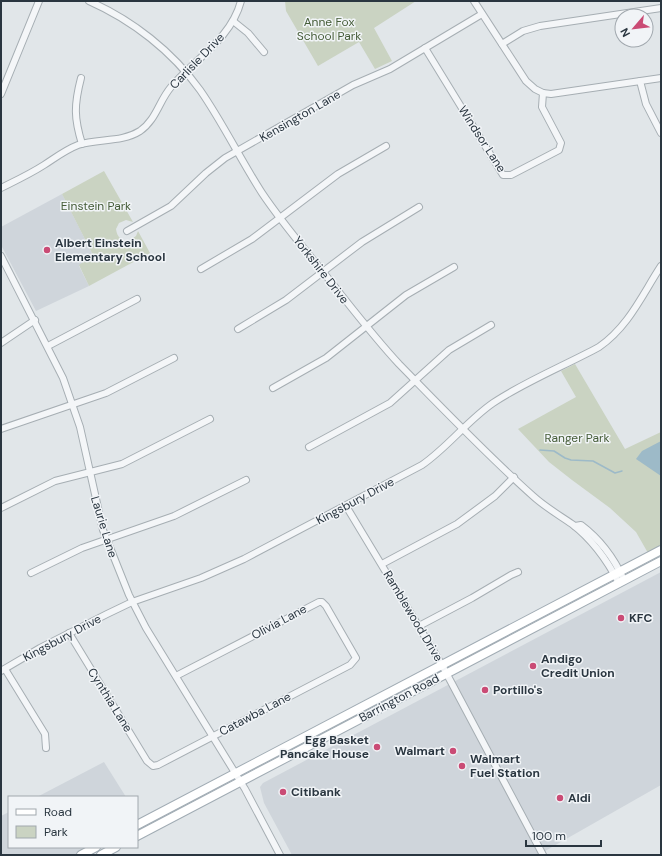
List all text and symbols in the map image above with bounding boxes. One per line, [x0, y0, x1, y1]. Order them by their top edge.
north arrow [614, 8, 654, 48]
park label: Anne Fox School Park [297, 14, 361, 44]
text: N [617, 26, 633, 40]
street label: Carlisle Drive [166, 29, 228, 93]
street label: Kensington Lane [257, 86, 344, 146]
street label: Windsor Lane [455, 103, 510, 175]
park label: Einstein Park [61, 198, 131, 214]
street label: Yorkshire Drive [290, 233, 353, 307]
place label: Albert Einstein Elementary School [55, 235, 165, 265]
marker: Albert Einstein Elementary School [42, 245, 52, 255]
park label: Ranger Park [545, 430, 609, 446]
street label: Kingsbury Drive [313, 474, 397, 528]
street label: Laurie Lane [87, 494, 121, 560]
street label: Ramblewood Drive [380, 568, 447, 665]
street label: Olivia Lane [249, 601, 310, 643]
place label: KFC [629, 610, 653, 626]
street label: Kingsbury Drive [20, 611, 104, 665]
marker: KFC [616, 613, 626, 623]
place label: Andigo Credit Union [541, 651, 615, 681]
marker: Andigo Credit Union [528, 661, 538, 671]
street label: Cynthia Lane [84, 665, 136, 735]
street label: Barrington Road [356, 670, 442, 726]
place label: Portillo's [493, 682, 543, 698]
marker: Portillo's [480, 685, 490, 695]
street label: Catawba Lane [216, 688, 294, 740]
place label: Egg Basket Pancake House [280, 732, 369, 762]
marker: Egg Basket Pancake House [372, 742, 382, 752]
place label: Walmart [395, 743, 445, 759]
marker: Walmart [448, 746, 458, 756]
place label: Walmart Fuel Station [470, 751, 540, 781]
marker: Walmart Fuel Station [457, 761, 467, 771]
place label: Citibank [291, 784, 341, 800]
marker: Citibank [278, 787, 288, 797]
place label: Aldi [568, 790, 591, 806]
marker: Aldi [555, 793, 565, 803]
legend [8, 796, 138, 848]
text: Road [44, 804, 72, 820]
scale bar [526, 822, 601, 848]
text: Park [44, 824, 68, 840]
text: 100 m [532, 828, 566, 844]

